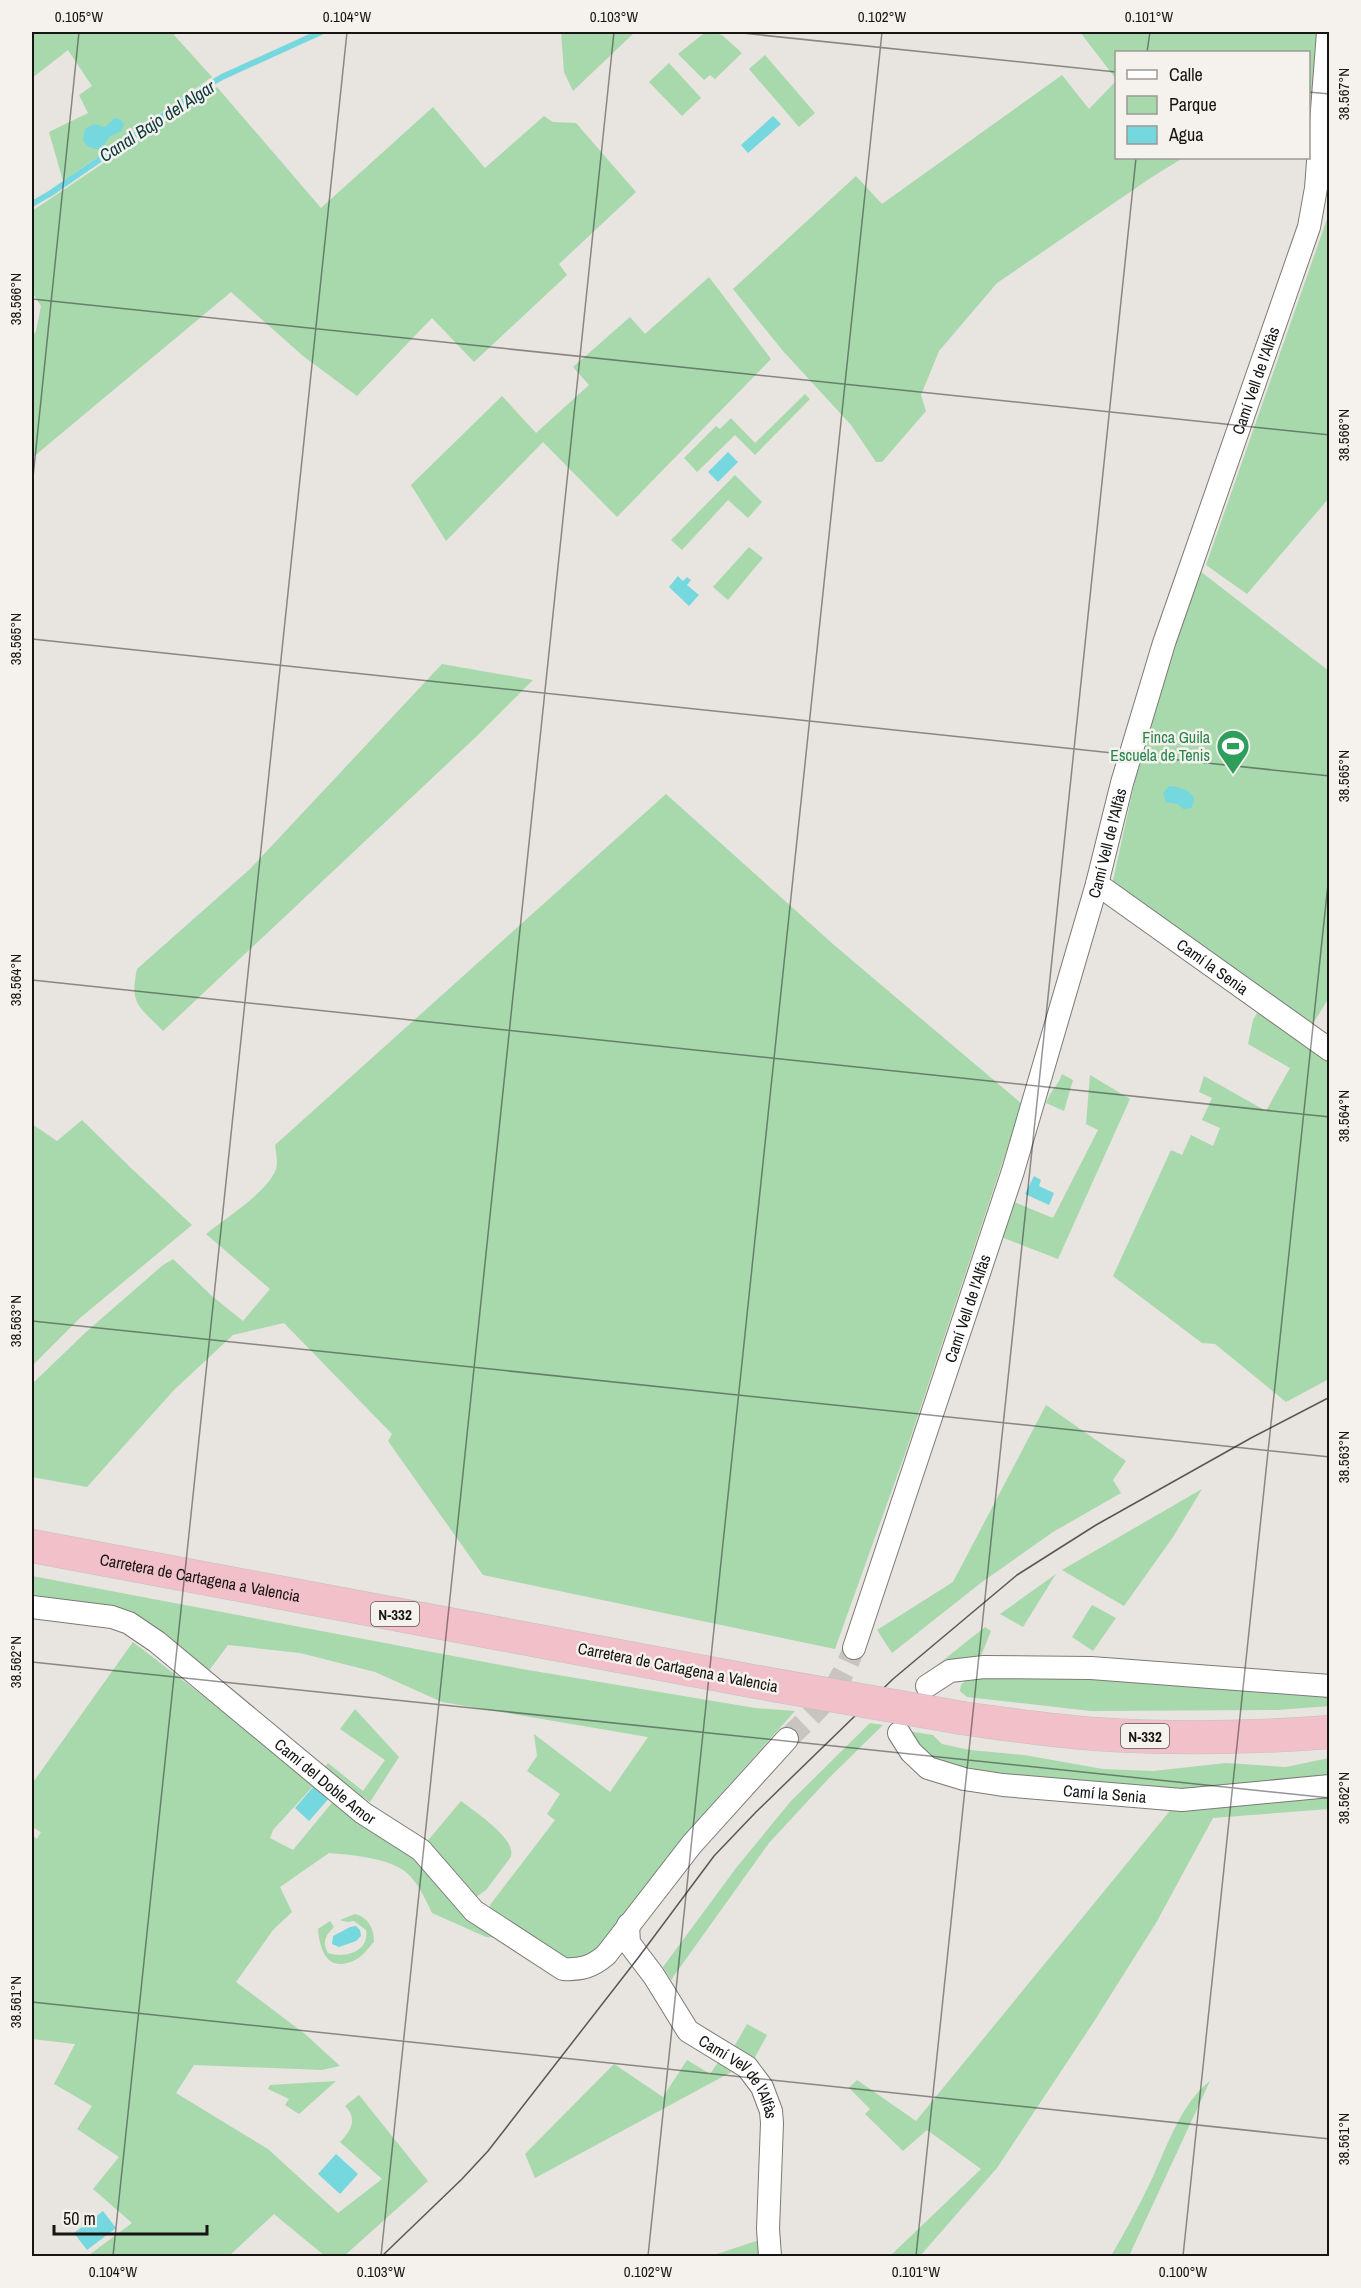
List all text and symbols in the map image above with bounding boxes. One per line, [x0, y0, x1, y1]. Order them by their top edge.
text: 0.105°W [55, 6, 104, 27]
text: 0.104°W [323, 6, 372, 27]
text: 0.103°W [590, 6, 639, 27]
text: 0.102°W [858, 6, 907, 27]
text: 0.101°W [1125, 6, 1174, 27]
legend [1115, 51, 1310, 159]
text: Calle [1169, 62, 1203, 87]
text: 38.567°N [1333, 68, 1354, 120]
water label: Canal Bajo del Algar [94, 74, 221, 168]
text: Parque [1169, 92, 1217, 117]
text: Agua [1168, 122, 1203, 147]
text: 38.566°N [5, 273, 26, 325]
street label: Camí Vell de l'Alfàs [1227, 324, 1284, 437]
text: 38.566°N [1333, 409, 1354, 461]
text: 38.565°N [5, 613, 26, 665]
place label: Finca Guila Escuela de Tenis [1110, 726, 1211, 766]
sports icon: Finca Guila Escuela de Tenis [1215, 728, 1251, 775]
text: 38.565°N [1333, 750, 1354, 802]
street label: Camí Vell de l'Alfàs [1082, 786, 1131, 901]
street label: Camí la Senia [1172, 933, 1253, 1000]
text: 38.564°N [5, 954, 26, 1006]
text: 38.564°N [1333, 1090, 1354, 1142]
street label: Camí Vell de l'Alfàs [939, 1251, 995, 1365]
text: 38.563°N [5, 1295, 26, 1347]
text: 38.563°N [1333, 1431, 1354, 1483]
street label: Carretera de Cartagena a Valencia [98, 1548, 303, 1607]
road number: N-332 [371, 1602, 419, 1626]
text: 38.562°N [5, 1636, 26, 1688]
street label: Carretera de Cartagena a Valencia [576, 1637, 781, 1697]
road number: N-332 [1121, 1724, 1169, 1748]
street label: Camí del Doble Amor [270, 1733, 381, 1830]
text: 38.562°N [1333, 1772, 1354, 1824]
street label: Camí la Senia [1062, 1779, 1148, 1808]
text: 38.561°N [5, 1976, 26, 2028]
street label: Camí Vell de l'Alfàs [695, 2029, 783, 2119]
text: 38.561°N [1333, 2113, 1354, 2165]
scale bar [54, 2198, 207, 2236]
text: 50 m [63, 2206, 96, 2231]
text: 0.104°W [89, 2261, 138, 2282]
text: 0.103°W [357, 2261, 406, 2282]
text: 0.102°W [624, 2261, 673, 2282]
text: 0.101°W [892, 2261, 941, 2282]
text: 0.100°W [1159, 2261, 1208, 2282]

